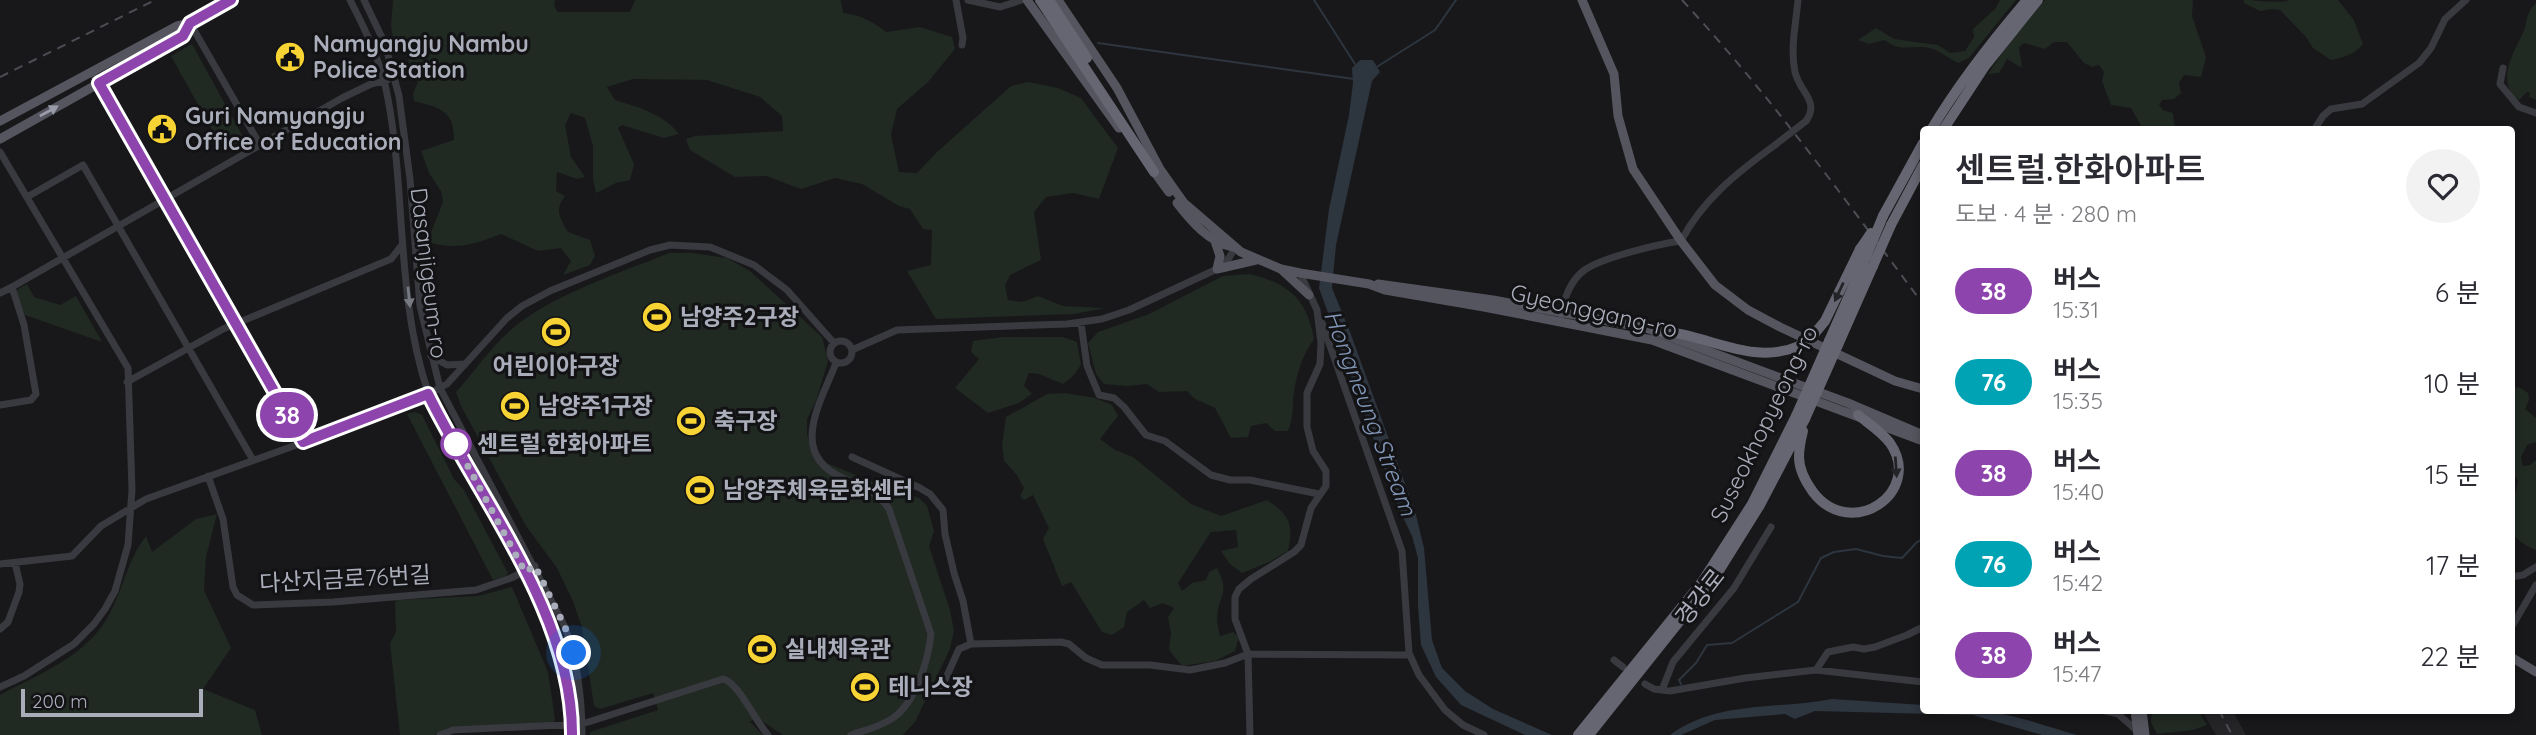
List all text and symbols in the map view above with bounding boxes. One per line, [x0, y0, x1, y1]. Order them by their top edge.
place label: Namyangju Nambu Police Station [313, 29, 529, 84]
public building icon: Namyangju Nambu Police Station [273, 40, 307, 74]
place label: Guri Namyangju Office of Education [185, 101, 401, 156]
one-way arrow [40, 105, 59, 117]
public building icon: Guri Namyangju Office of Education [145, 112, 179, 146]
text: 센트럴.한화아파트 [1955, 148, 2205, 189]
button: heart [2406, 149, 2480, 223]
street label: Dasanjigeum-ro [405, 186, 454, 360]
text: 도보 · 4 분 · 280 m [1955, 199, 2137, 228]
text: 버스 [2053, 262, 2101, 295]
text: 38 [1980, 276, 2007, 306]
text: 6 분 [2435, 276, 2480, 309]
street label: Gyeonggang-ro [1508, 277, 1680, 344]
one-way arrow [1833, 282, 1844, 302]
one-way arrow [403, 286, 414, 308]
text: 15:31 [2053, 295, 2099, 324]
sports icon: 남양주2구장 [640, 300, 674, 334]
place label: 남양주2구장 [680, 302, 799, 331]
water label: Hongneung Stream [1318, 306, 1424, 521]
sports icon: 어린이야구장 [539, 315, 573, 349]
street label: Suseokhopyeong-ro [1703, 321, 1824, 527]
place label: 어린이야구장 [493, 351, 619, 380]
text: 버스 [2053, 353, 2101, 386]
text: 76 [1981, 367, 2006, 397]
text: 10 분 [2424, 367, 2480, 400]
text: 15:35 [2053, 386, 2103, 415]
sports icon: 남양주1구장 [498, 389, 532, 423]
place label: 남양주1구장 [538, 391, 653, 420]
line badge: 38 [256, 392, 318, 438]
text: 38 [274, 400, 300, 430]
sports icon: 축구장 [674, 404, 708, 438]
place label: 축구장 [714, 406, 777, 435]
marker: 센트럴.한화아파트 [441, 429, 471, 459]
place label: 센트럴.한화아파트 [477, 429, 652, 458]
text: 버스 [2053, 444, 2101, 477]
one-way arrow [1891, 456, 1902, 478]
text: 38 [1980, 458, 2007, 488]
text: 15 분 [2425, 458, 2480, 491]
sports icon: 남양주체육문화센터 [683, 473, 717, 507]
place label: 남양주체육문화센터 [723, 475, 913, 504]
text: 15:40 [2053, 477, 2104, 506]
text: 버스 [2053, 535, 2101, 568]
text: 76 [1981, 549, 2006, 579]
text: 17 분 [2426, 549, 2480, 582]
street label: 다산지금로76번길 [259, 560, 431, 597]
street label: 경강로 [1669, 563, 1731, 631]
text: 15:42 [2053, 568, 2103, 597]
text: 버스 [2053, 626, 2101, 659]
sports icon: 실내체육관 [745, 632, 779, 666]
place label: 실내체육관 [785, 634, 891, 663]
your location [556, 635, 591, 670]
text: 38 [1980, 640, 2007, 670]
text: 22 분 [2420, 640, 2480, 673]
text: 15:47 [2053, 659, 2102, 688]
sports icon: 테니스장 [848, 670, 882, 704]
place label: 테니스장 [888, 672, 973, 701]
scale bar [21, 686, 203, 718]
text: 200 m [32, 689, 88, 713]

